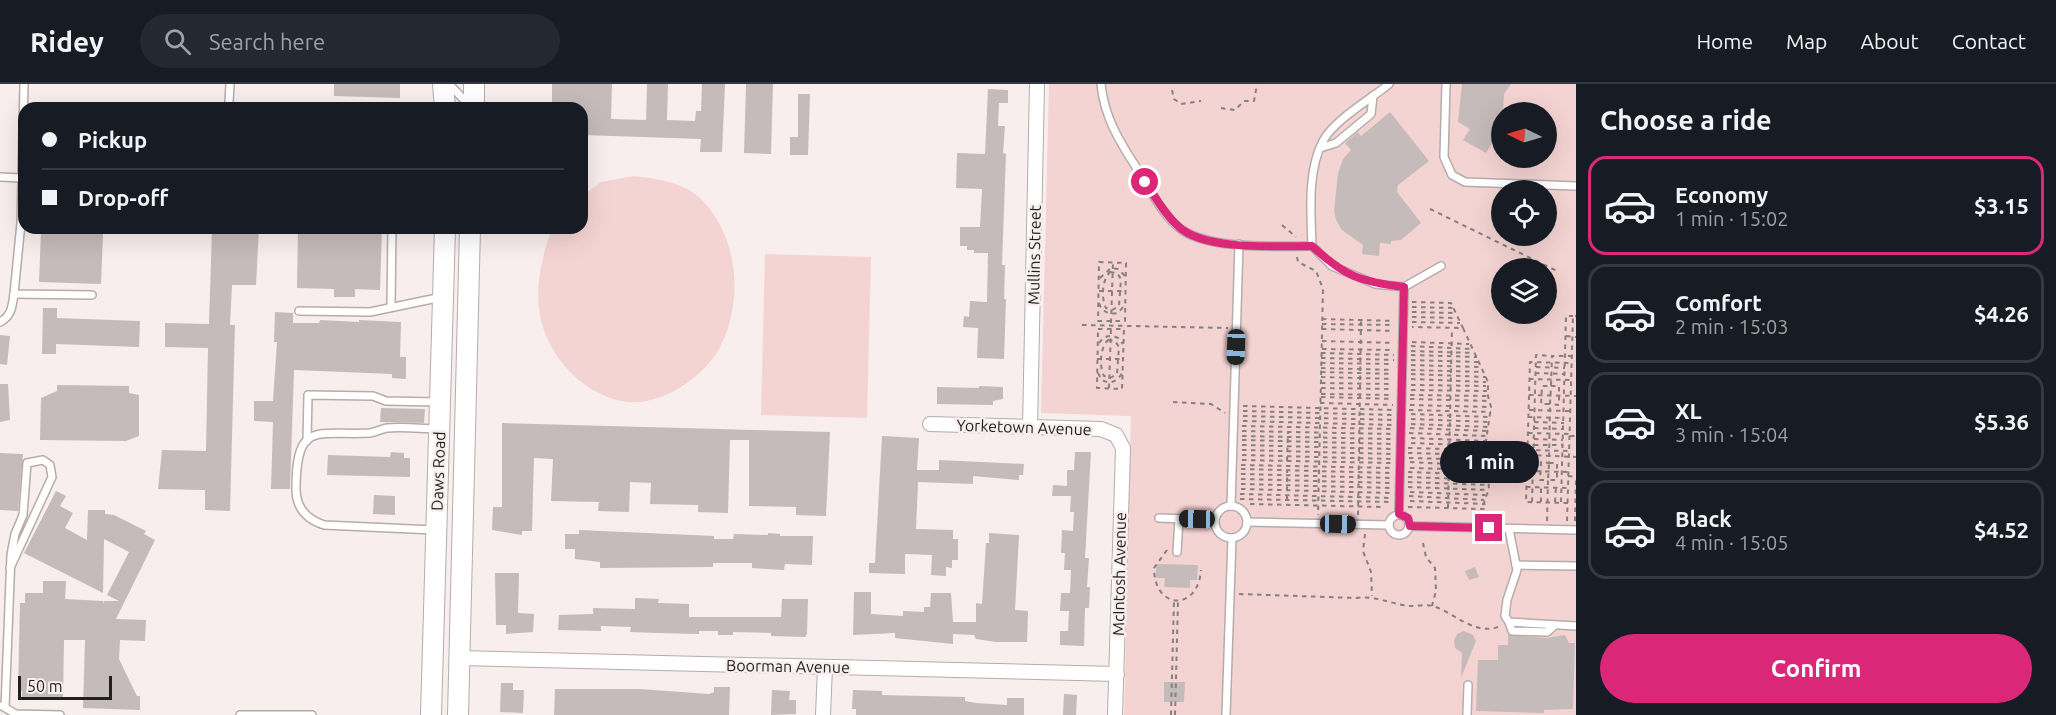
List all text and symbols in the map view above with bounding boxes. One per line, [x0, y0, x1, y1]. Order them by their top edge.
search box [140, 14, 560, 68]
icon: search [161, 25, 194, 58]
text: Ridey [30, 26, 104, 57]
text: Search here [209, 29, 325, 54]
text: Home [1696, 29, 1753, 53]
text: Map [1786, 29, 1827, 53]
text: About [1860, 29, 1919, 53]
text: Contact [1952, 29, 2026, 53]
north arrow [1491, 102, 1557, 168]
map controls [1491, 102, 1557, 324]
text: Choose a ride [1600, 105, 1772, 135]
text: Pickup [78, 127, 147, 152]
route start [1131, 168, 1158, 195]
icon: car [1603, 179, 1657, 233]
button: locate [1491, 180, 1557, 246]
text: Economy [1675, 182, 1768, 207]
text: Drop-off [78, 185, 168, 210]
text: $3.15 [1974, 193, 2029, 218]
street label: Mullins Street [1024, 204, 1044, 305]
text: 1 min · 15:02 [1675, 207, 1789, 230]
button: layers [1491, 258, 1557, 324]
icon: car [1603, 287, 1657, 341]
text: Comfort [1675, 290, 1762, 315]
text: $4.26 [1974, 301, 2029, 326]
text: 2 min · 15:03 [1675, 315, 1789, 338]
car [1226, 329, 1246, 365]
icon: car [1603, 395, 1657, 449]
text: XL [1675, 398, 1702, 423]
text: $5.36 [1974, 409, 2029, 434]
street label: Yorketown Avenue [956, 416, 1092, 438]
text: 3 min · 15:04 [1675, 423, 1789, 446]
street label: Daws Road [428, 431, 448, 511]
callout: 1 min [1440, 441, 1538, 483]
text: 1 min [1464, 450, 1515, 473]
icon: car [1603, 503, 1657, 557]
text: Black [1675, 506, 1732, 531]
car [1179, 510, 1215, 528]
street label: McIntosh Avenue [1109, 512, 1129, 636]
route end [1475, 514, 1502, 541]
car [1320, 515, 1356, 533]
text: $4.52 [1974, 517, 2029, 542]
text: 4 min · 15:05 [1675, 531, 1789, 554]
button: Confirm [1600, 634, 2032, 703]
street label: Boorman Avenue [726, 656, 850, 676]
scale bar [18, 673, 112, 700]
text: 50 m [27, 677, 63, 695]

